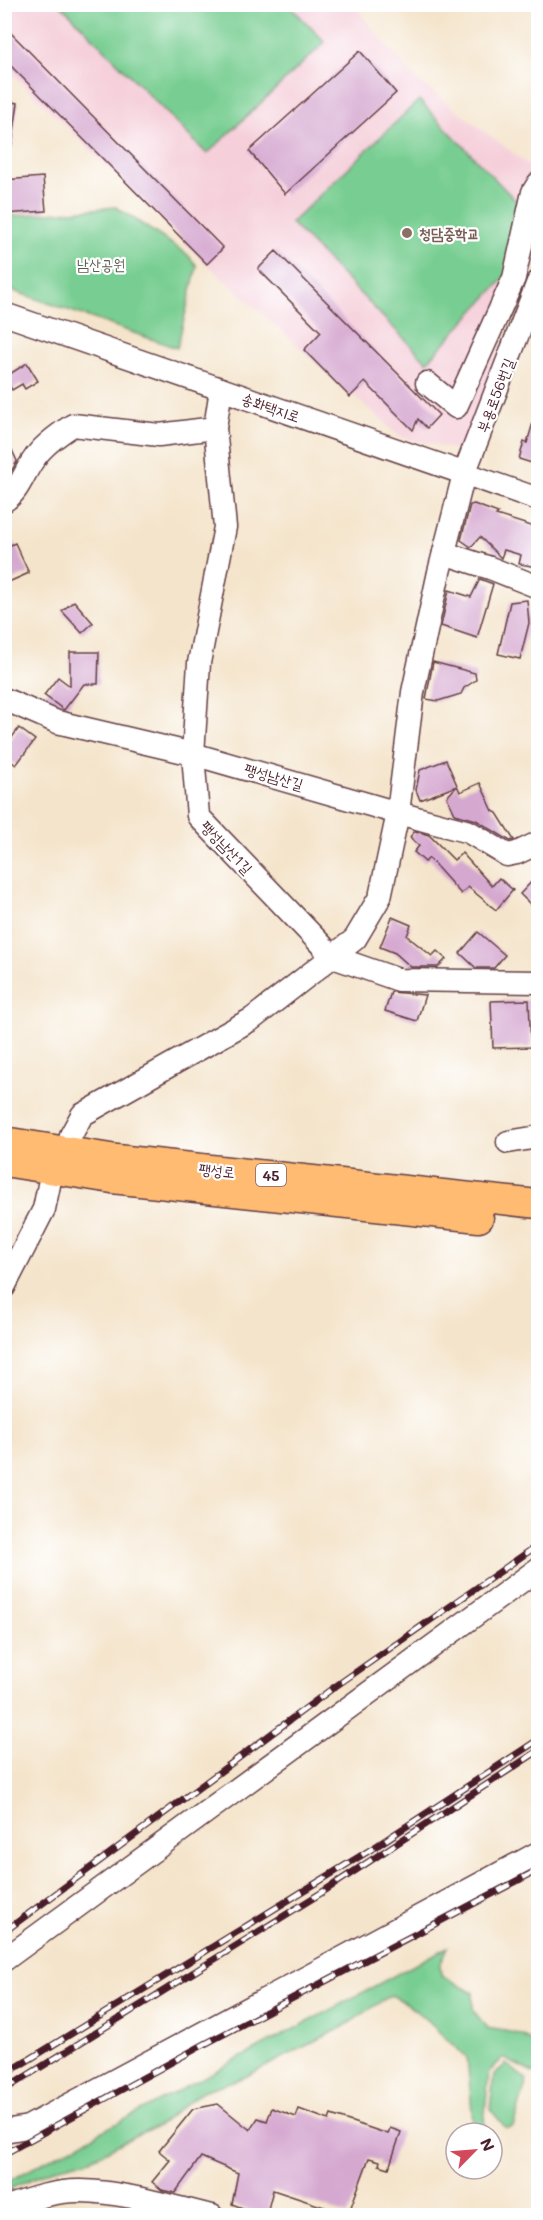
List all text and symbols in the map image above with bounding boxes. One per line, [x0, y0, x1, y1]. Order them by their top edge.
place label: 청담중학교 [419, 223, 479, 243]
marker: 청담중학교 [400, 226, 414, 240]
park label: 남산공원 [77, 254, 125, 274]
street label: 부용로56번길 [472, 355, 518, 435]
street label: 송화택지로 [239, 388, 303, 426]
street label: 팽성남산길 [242, 758, 306, 794]
street label: 팽성남산1길 [197, 816, 257, 878]
street label: 팽성로 [198, 1158, 236, 1182]
road number: 45 [256, 1164, 286, 1186]
north arrow [444, 2121, 504, 2181]
text: N [476, 2135, 500, 2154]

